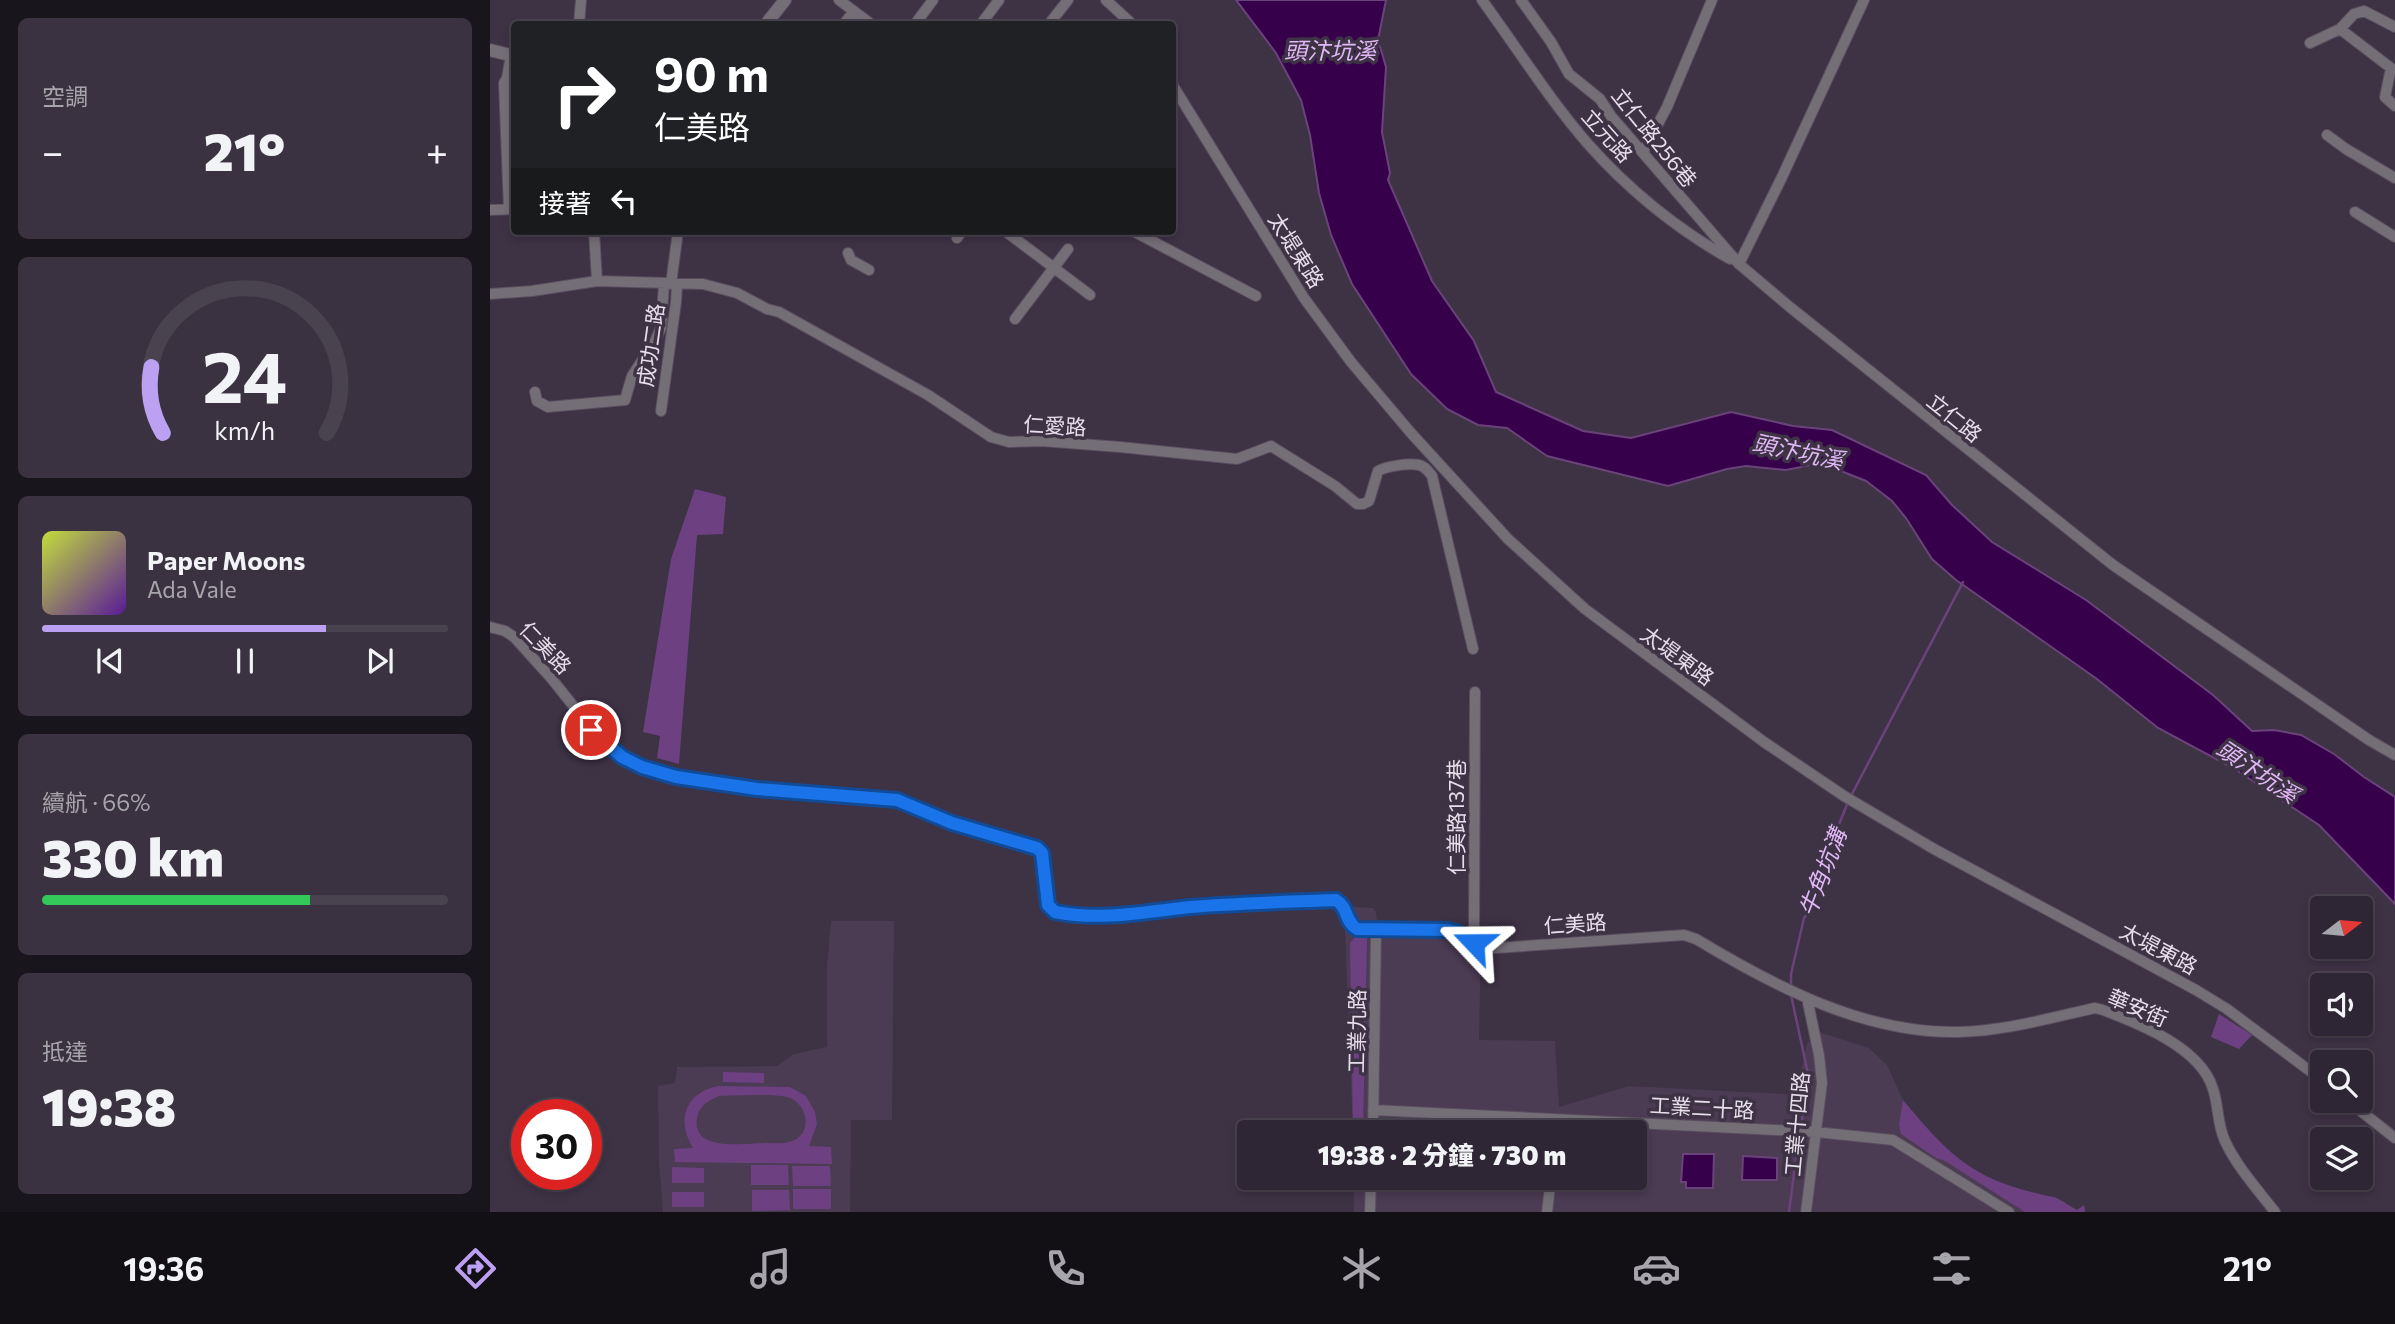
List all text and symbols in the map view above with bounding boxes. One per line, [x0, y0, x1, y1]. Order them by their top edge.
water label: 頭汴坑溪 [1284, 36, 1379, 64]
text: 90 m [654, 42, 769, 102]
icon: right [539, 49, 630, 140]
text: 空調 [42, 82, 88, 110]
street label: 立仁路256巷 [1607, 82, 1703, 192]
street label: 立元路 [1578, 103, 1638, 167]
text: 仁美路 [654, 106, 750, 146]
text: 21° [204, 118, 285, 182]
text: − [42, 127, 64, 174]
text: + [426, 127, 448, 174]
icon: left [605, 182, 643, 220]
text: 接著 [539, 187, 591, 218]
street label: 太堤東路 [1264, 208, 1330, 292]
street label: 成功二路 [632, 302, 668, 388]
text: 24 [202, 330, 288, 419]
street label: 立仁路 [1923, 387, 1987, 447]
street label: 仁愛路 [1023, 411, 1087, 439]
text: km/h [215, 415, 275, 445]
water label: 頭汴坑溪 [1750, 428, 1849, 475]
text: Paper Moons [147, 544, 305, 575]
text: Ada Vale [147, 575, 237, 603]
street label: 仁美路 [515, 616, 577, 678]
street label: 太堤東路 [1637, 620, 1719, 690]
icon: previous [91, 642, 129, 680]
icon: pause [226, 642, 264, 680]
icon: next [361, 642, 399, 680]
pin [561, 700, 621, 760]
icon: arrive [572, 711, 610, 749]
water label: 頭汴坑溪 [2212, 734, 2306, 810]
street label: 仁美路137巷 [1443, 759, 1468, 875]
text: 續航 · 66% [42, 788, 150, 816]
water label: 牛角坑溝 [1792, 821, 1853, 920]
text: 330 km [42, 824, 224, 888]
north arrow [2310, 896, 2373, 959]
map controls [2310, 896, 2373, 1190]
position arrow [1437, 906, 1511, 980]
street label: 仁美路 [1543, 908, 1607, 938]
street label: 太堤東路 [2116, 917, 2202, 979]
button: sound [2310, 973, 2373, 1036]
street label: 華安街 [2104, 983, 2172, 1031]
street label: 工業九路 [1343, 989, 1369, 1073]
text: 抵達 [42, 1037, 88, 1065]
button: search [2310, 1050, 2373, 1113]
street label: 工業十四路 [1779, 1071, 1813, 1177]
text: 19:38 [42, 1073, 176, 1137]
street label: 工業二十路 [1649, 1092, 1755, 1122]
speed limit sign: 30 [511, 1099, 602, 1190]
button: layers [2310, 1127, 2373, 1190]
text: 19:38 · 2 分鐘 · 730 m [1318, 1139, 1566, 1170]
icon: directions [451, 1244, 500, 1293]
icon: music [746, 1244, 795, 1293]
icon: phone [1041, 1244, 1090, 1293]
icon: climate [1337, 1244, 1386, 1293]
icon: car [1632, 1244, 1681, 1293]
icon: filters [1927, 1244, 1976, 1293]
text: 19:36 [123, 1248, 204, 1288]
text: 21° [2223, 1248, 2272, 1288]

